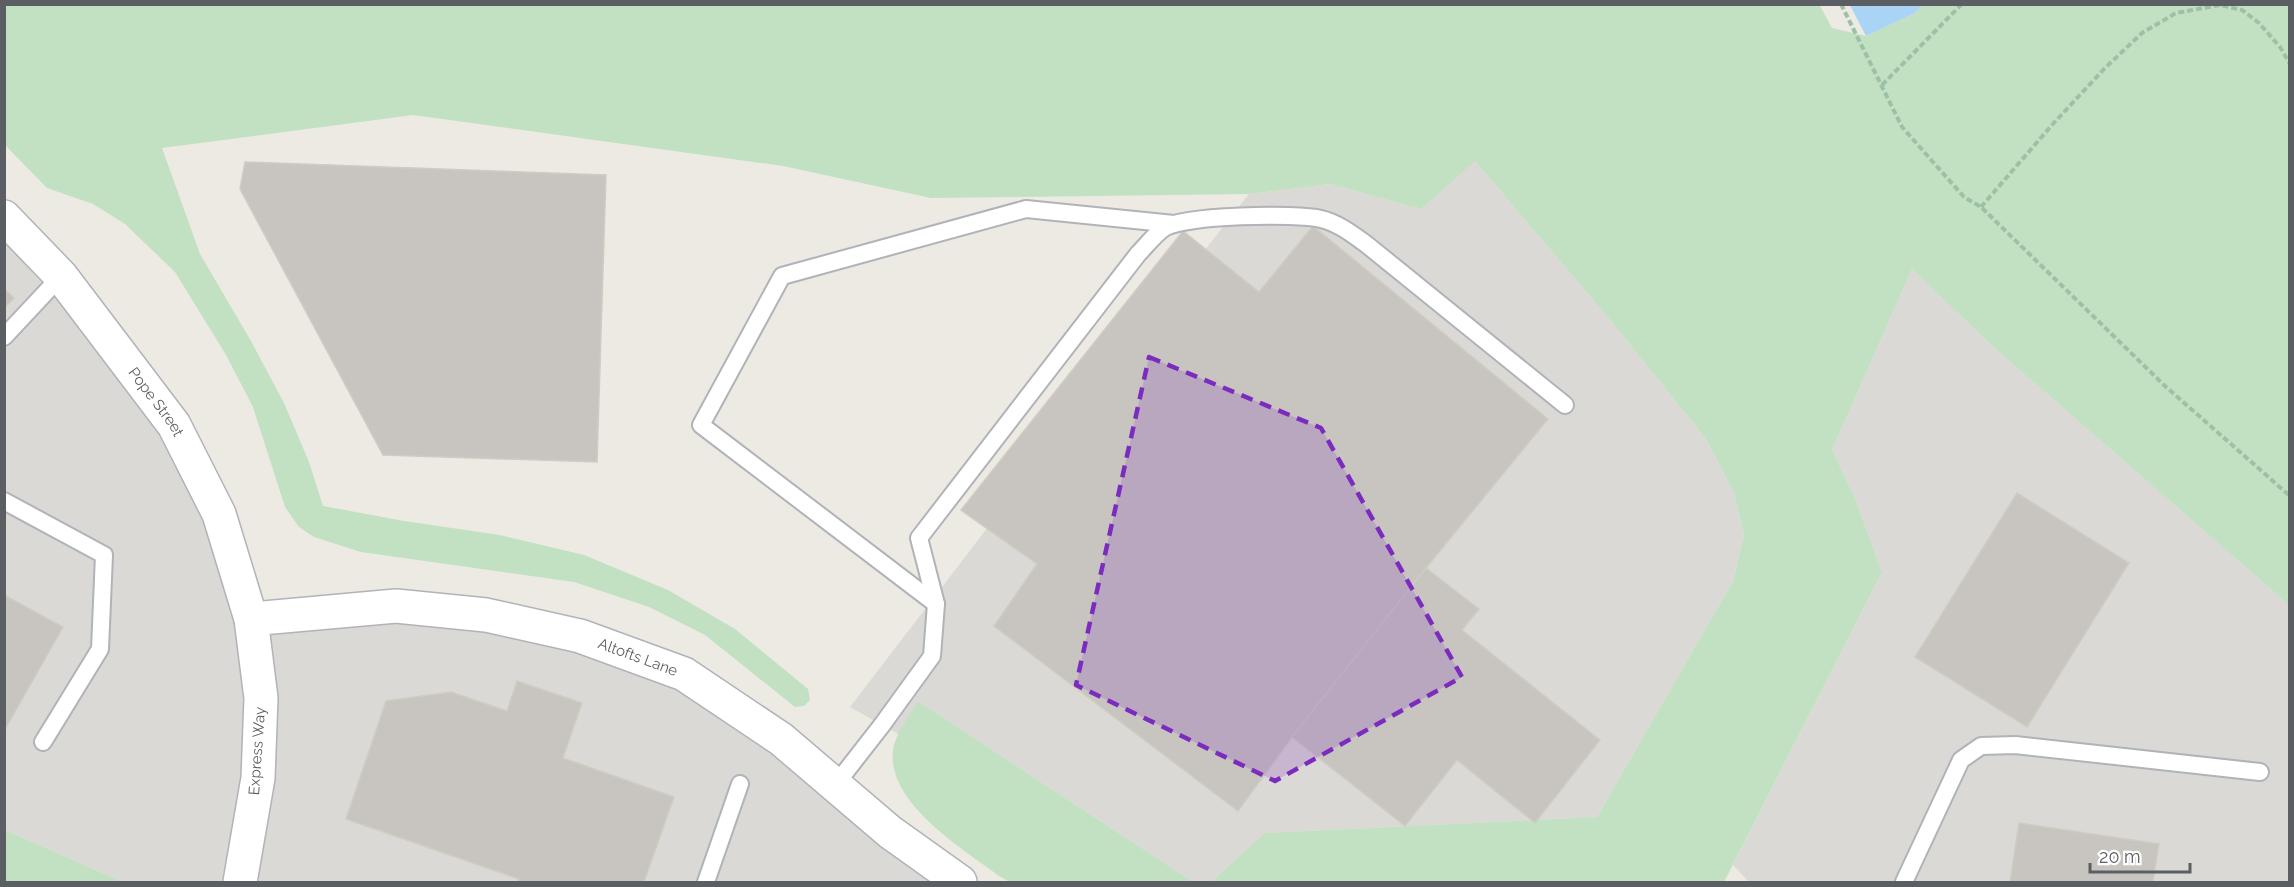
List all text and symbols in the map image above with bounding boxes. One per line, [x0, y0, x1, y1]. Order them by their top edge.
street label: Pope Street [125, 364, 187, 440]
street label: Altofts Lane [596, 634, 680, 680]
street label: Express Way [245, 706, 269, 796]
scale bar [2090, 836, 2190, 874]
text: 20 m [2099, 846, 2141, 867]

